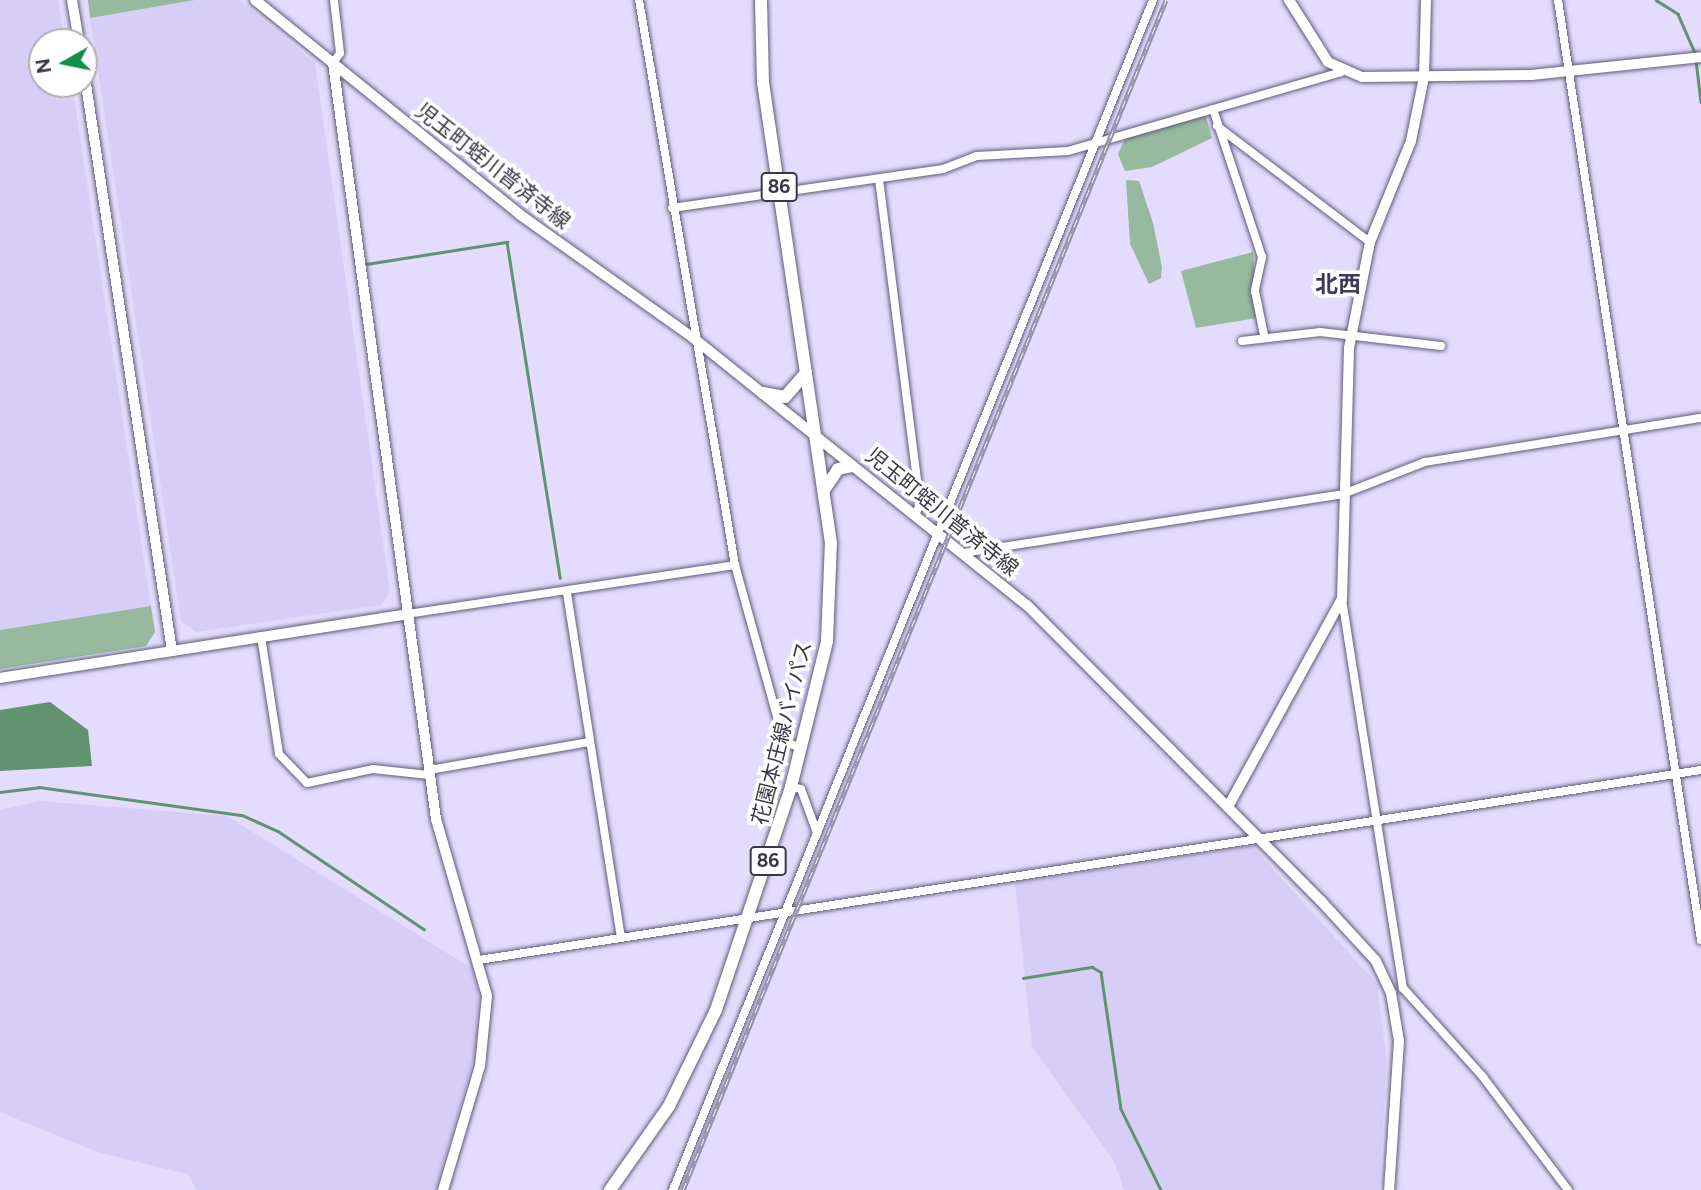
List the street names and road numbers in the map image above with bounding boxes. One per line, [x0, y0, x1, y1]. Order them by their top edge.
street label: 児玉町蛭川普済寺線 [411, 98, 575, 234]
road number: 86 [760, 172, 798, 202]
street label: 児玉町蛭川普済寺線 [861, 443, 1023, 581]
street label: 花園本庄線バイパス [747, 638, 817, 828]
road number: 86 [749, 846, 787, 876]

